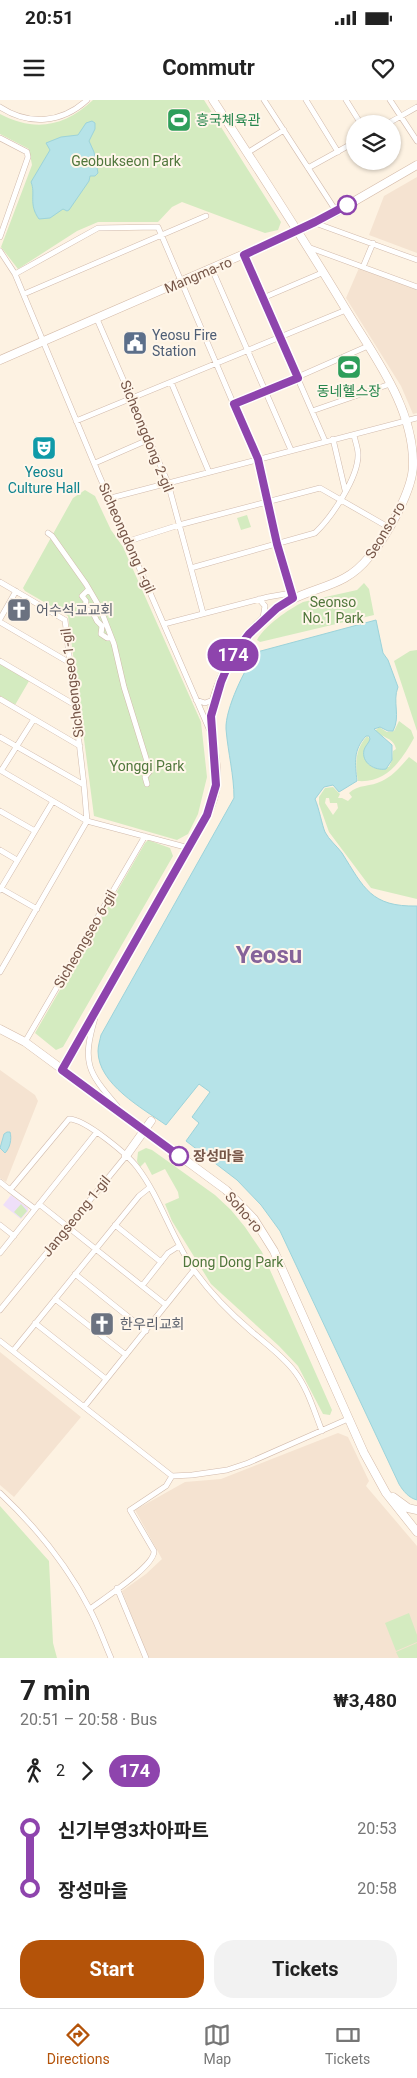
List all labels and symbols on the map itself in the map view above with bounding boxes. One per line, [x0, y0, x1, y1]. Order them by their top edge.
sports icon: 흥국체육관 [166, 107, 192, 133]
place label: 흥국체육관 [196, 112, 261, 128]
park label: Geobukseon Park [71, 153, 182, 169]
unlabelled marker [337, 195, 357, 215]
street label: Mangma-ro [162, 254, 234, 296]
place label: Yeosu Fire Station [152, 327, 217, 359]
public building icon: Yeosu Fire Station [122, 330, 148, 356]
sports icon: 동네헬스장 [336, 354, 362, 380]
street label: Sicheongdong 2-gil [117, 378, 177, 494]
place label: 동네헬스장 [317, 383, 381, 399]
theatre icon: Yeosu Culture Hall [31, 435, 57, 461]
place label: Yeosu Culture Hall [8, 464, 80, 496]
street label: Sicheongdong 1-gil [95, 480, 159, 596]
street label: Seonso-ro [362, 499, 408, 561]
park label: Seonso No.1 Park [302, 594, 365, 626]
church icon: 어수석교교회 [6, 597, 32, 623]
place label: 어수석교교회 [36, 602, 113, 618]
street label: Sicheongseo 1-gil [57, 627, 87, 739]
line badge: 174 [204, 639, 262, 671]
park label: Yonggi Park [110, 758, 185, 774]
street label: Sicheongseo 6-gil [51, 887, 119, 991]
district label: Yeosu [236, 941, 302, 969]
marker: 장성마을 [169, 1146, 189, 1166]
place label: 장성마을 [193, 1148, 245, 1164]
street label: Jangseong 1-gil [39, 1172, 113, 1260]
street label: Soho-ro [222, 1188, 266, 1236]
park label: Dong Dong Park [183, 1254, 284, 1270]
church icon: 한우리교회 [89, 1311, 115, 1337]
place label: 한우리교회 [120, 1316, 184, 1332]

